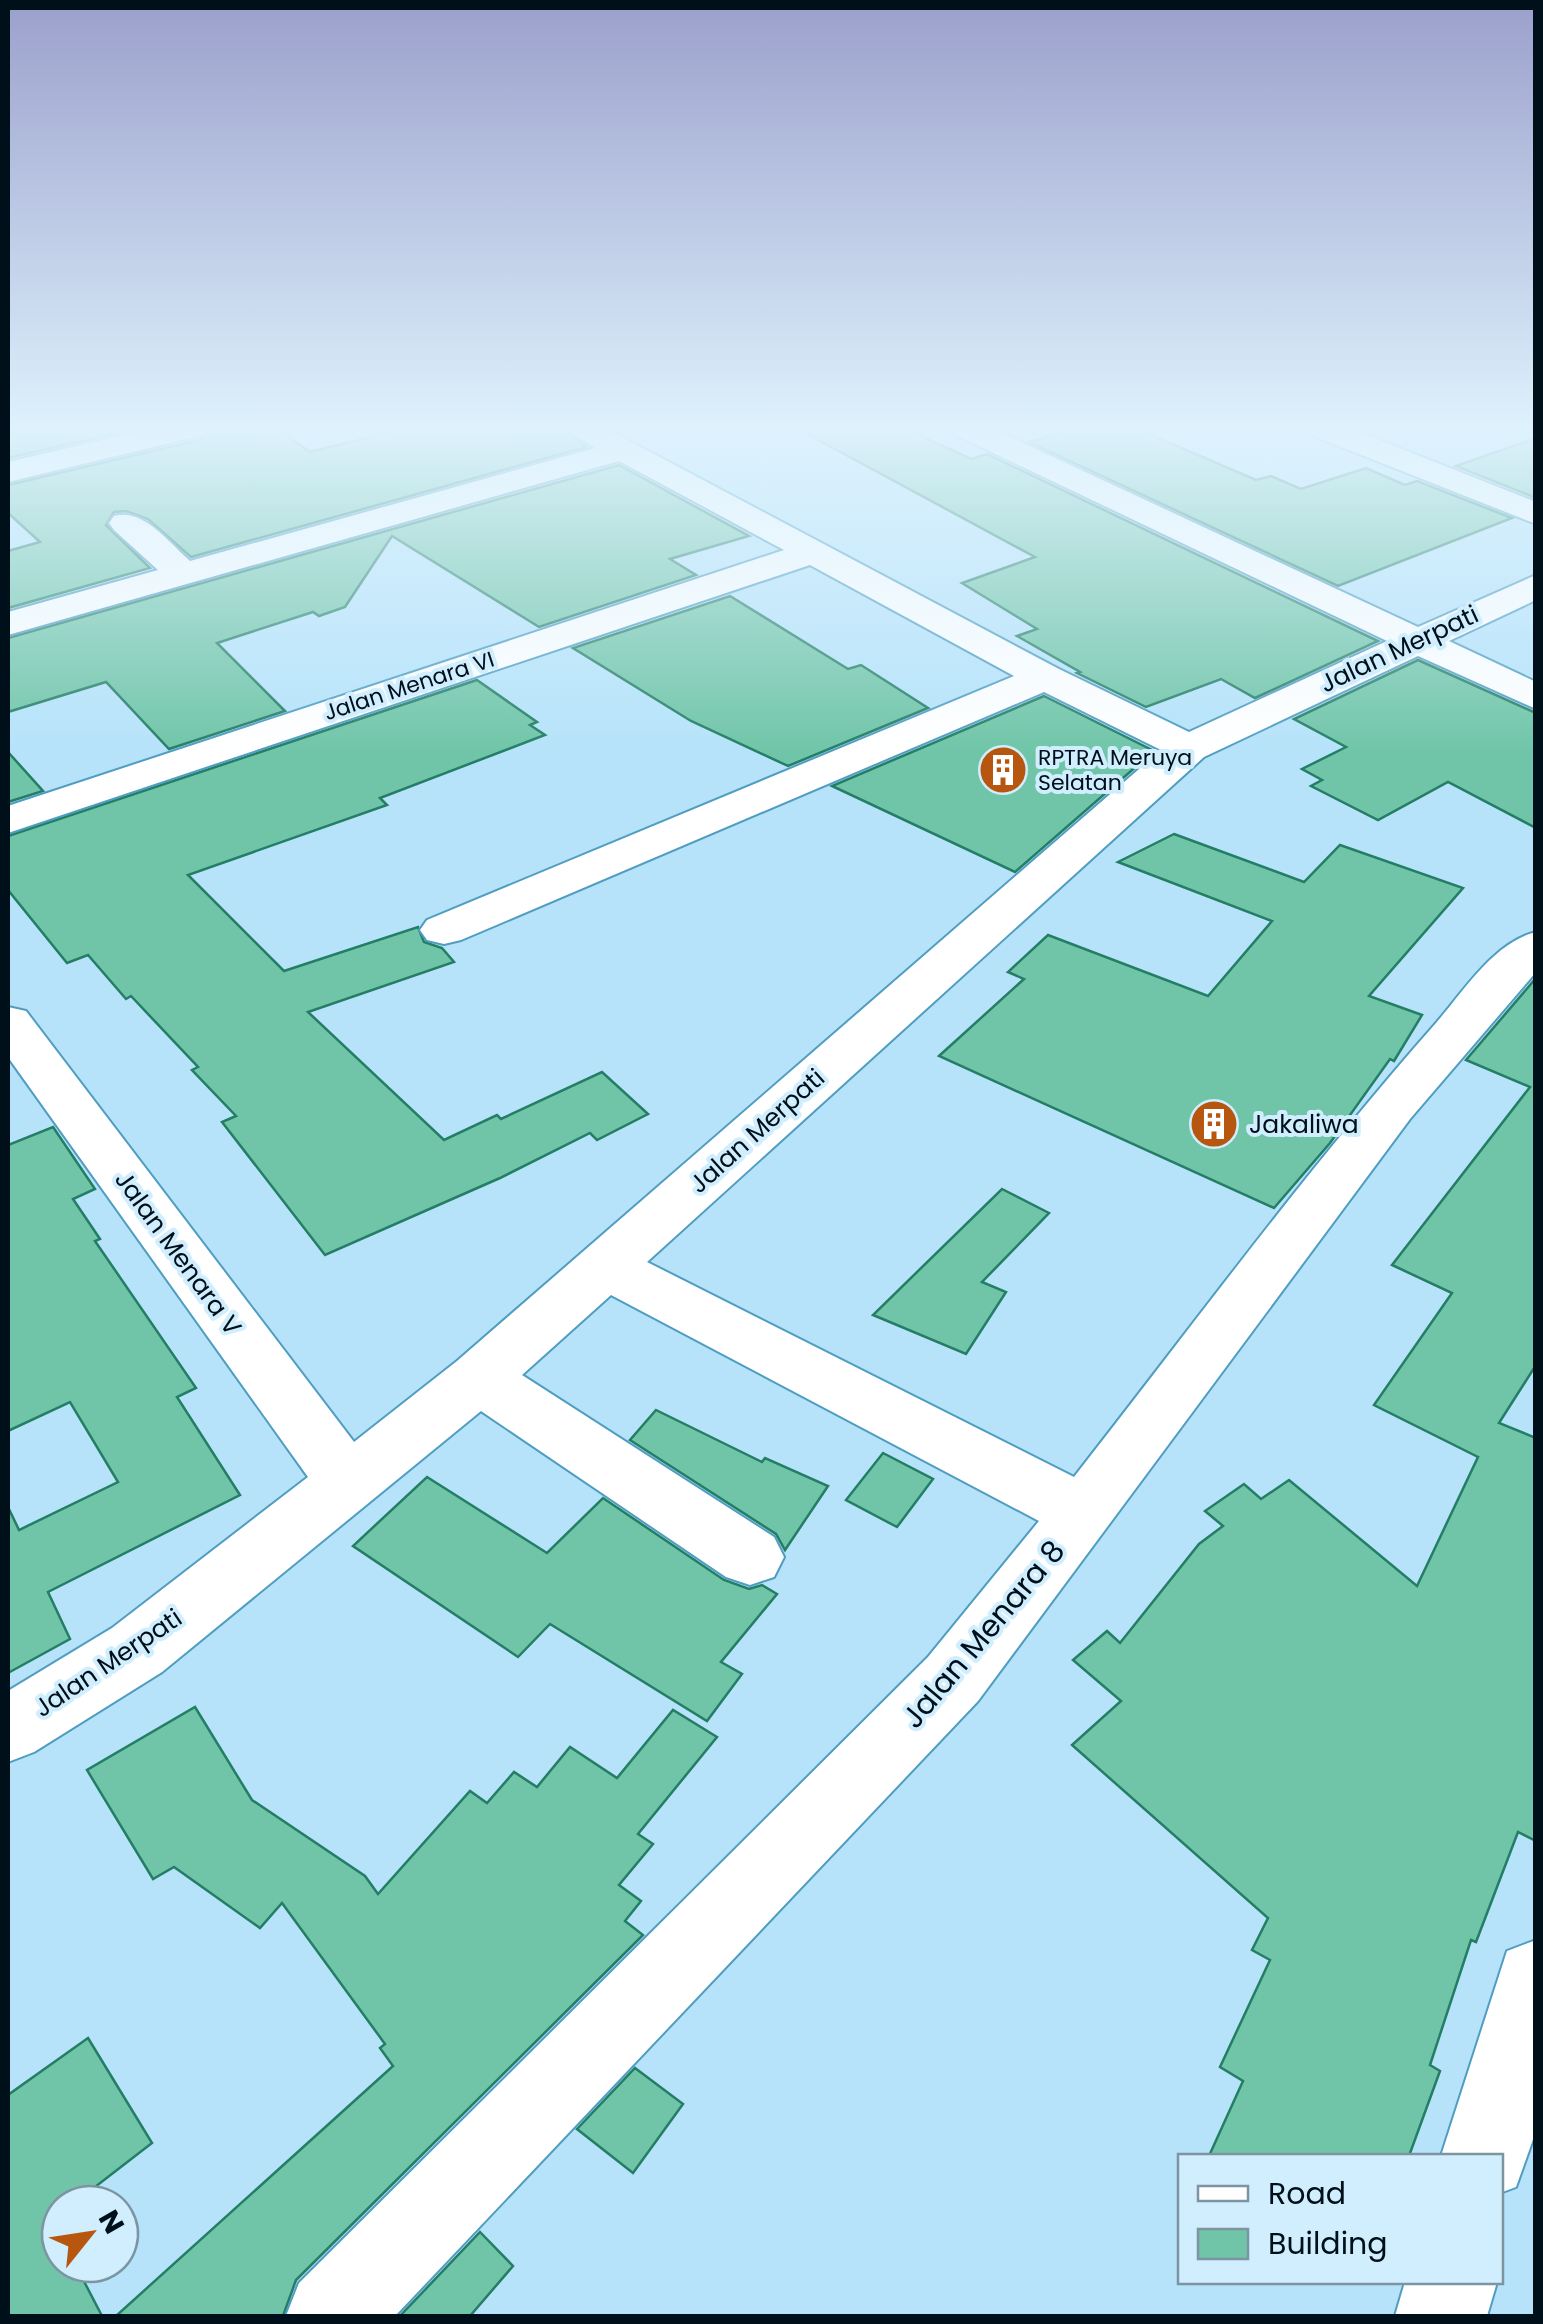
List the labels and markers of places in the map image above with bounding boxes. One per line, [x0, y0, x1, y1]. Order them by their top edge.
place label: RPTRA Meruya Selatan [1038, 742, 1192, 798]
building icon: RPTRA Meruya Selatan [977, 744, 1029, 796]
building icon: Jakaliwa [1188, 1098, 1240, 1150]
place label: Jakaliwa [1249, 1107, 1359, 1142]

